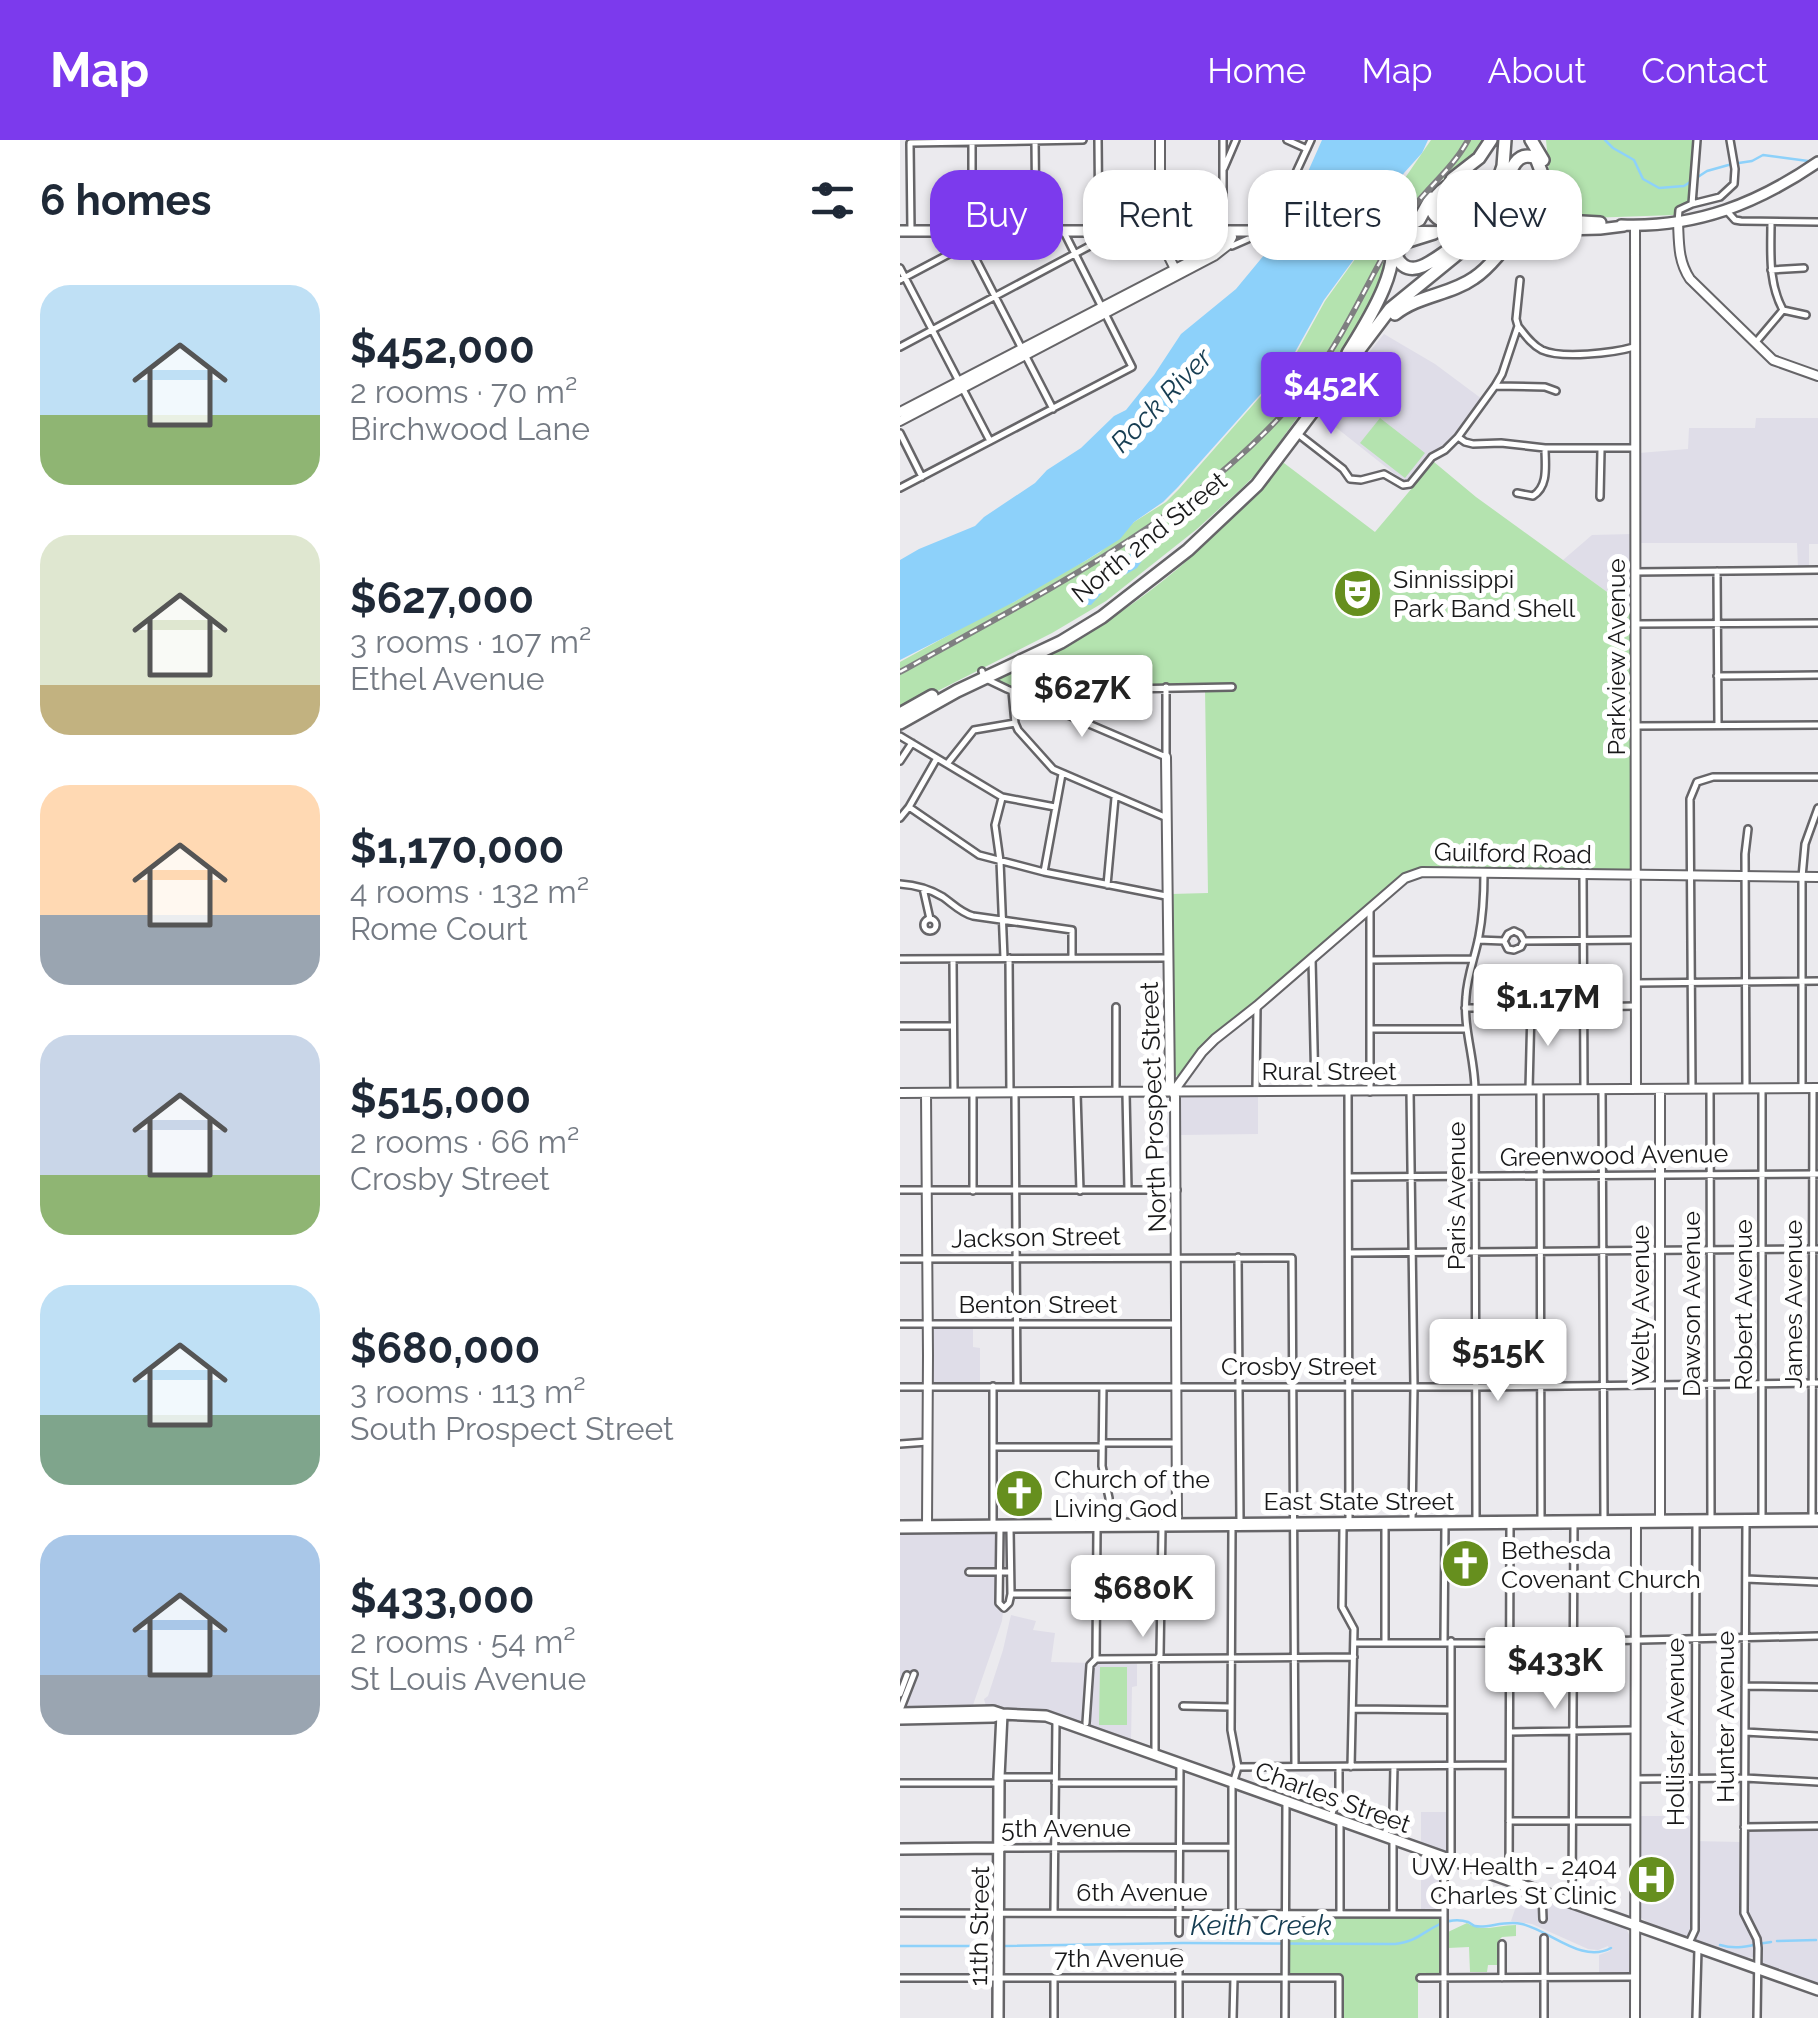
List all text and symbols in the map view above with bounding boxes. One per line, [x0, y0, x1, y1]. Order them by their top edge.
text: Map [50, 42, 149, 98]
text: Home [1207, 50, 1306, 91]
text: Map [1361, 50, 1433, 91]
text: About [1488, 50, 1586, 91]
text: Contact [1641, 50, 1768, 91]
chip: Buy [930, 170, 1063, 260]
chip: Rent [1083, 170, 1228, 260]
chip: Filters [1248, 170, 1417, 260]
chip: New [1437, 170, 1582, 260]
icon: filters [805, 173, 860, 228]
text: 6 homes [40, 176, 211, 225]
text: $452,000 [350, 324, 535, 373]
icon: home [120, 325, 240, 445]
water label: Rock River [1104, 341, 1220, 459]
pin: $452K [1261, 352, 1401, 437]
text: $452K [1283, 366, 1379, 403]
text: 2 rooms · 70 m² [350, 373, 577, 410]
text: Birchwood Lane [350, 410, 590, 447]
street label: North 2nd Street [1065, 465, 1233, 609]
street label: Parkview Avenue [1601, 558, 1631, 756]
place label: Sinnissippi Park Band Shell [1393, 564, 1575, 623]
theatre icon: Sinnissippi Park Band Shell [1332, 567, 1384, 619]
text: $627,000 [350, 574, 534, 623]
icon: home [120, 575, 240, 695]
text: 3 rooms · 107 m² [350, 623, 591, 660]
pin: $627K [1012, 655, 1152, 740]
text: Ethel Avenue [350, 660, 545, 697]
text: $627K [1033, 669, 1131, 706]
text: $1,170,000 [350, 824, 564, 873]
icon: home [120, 825, 240, 945]
street label: Guilford Road [1434, 837, 1592, 869]
text: 4 rooms · 132 m² [350, 873, 589, 910]
text: Rome Court [350, 910, 528, 947]
pin: $1.17M [1467, 964, 1629, 1049]
text: $1.17M [1496, 978, 1600, 1015]
street label: North Prospect Street [1134, 981, 1172, 1233]
street label: Rural Street [1261, 1056, 1397, 1086]
text: $515,000 [350, 1074, 531, 1123]
icon: home [120, 1075, 240, 1195]
street label: Paris Avenue [1441, 1122, 1471, 1270]
text: 2 rooms · 66 m² [350, 1123, 579, 1160]
street label: Greenwood Avenue [1500, 1138, 1728, 1172]
text: Crosby Street [350, 1160, 550, 1197]
street label: Dawson Avenue [1676, 1211, 1706, 1397]
street label: Robert Avenue [1728, 1219, 1758, 1391]
street label: James Avenue [1778, 1220, 1808, 1388]
street label: Jackson Street [951, 1221, 1122, 1253]
street label: Welty Avenue [1625, 1225, 1655, 1385]
street label: Benton Street [958, 1289, 1118, 1319]
pin: $515K [1428, 1319, 1568, 1404]
text: $680,000 [350, 1324, 540, 1373]
icon: home [120, 1325, 240, 1445]
text: $515K [1452, 1333, 1544, 1370]
street label: Crosby Street [1221, 1351, 1378, 1381]
text: 3 rooms · 113 m² [350, 1373, 586, 1410]
text: South Prospect Street [350, 1410, 674, 1447]
place label: Church of the Living God [1054, 1464, 1210, 1523]
church icon: Church of the Living God [993, 1467, 1045, 1519]
street label: East State Street [1264, 1486, 1455, 1516]
place label: Bethesda Covenant Church [1501, 1535, 1701, 1594]
church icon: Bethesda Covenant Church [1440, 1538, 1492, 1590]
pin: $680K [1073, 1555, 1213, 1640]
text: $680K [1093, 1569, 1193, 1606]
text: $433,000 [350, 1574, 535, 1623]
icon: home [120, 1575, 240, 1695]
text: 2 rooms · 54 m² [350, 1623, 576, 1660]
pin: $433K [1485, 1627, 1625, 1712]
street label: Hunter Avenue [1710, 1631, 1740, 1803]
street label: Hollister Avenue [1660, 1638, 1690, 1826]
text: $433K [1507, 1641, 1603, 1678]
text: St Louis Avenue [350, 1660, 586, 1697]
street label: Charles Street [1251, 1755, 1415, 1839]
street label: 5th Avenue [1001, 1813, 1131, 1843]
place label: UW Health - 2404 Charles St Clinic [1411, 1851, 1617, 1910]
hospital icon: UW Health - 2404 Charles St Clinic [1626, 1854, 1678, 1906]
street label: 11th Street [963, 1865, 995, 1986]
street label: 6th Avenue [1076, 1877, 1208, 1907]
water label: Keith Creek [1190, 1909, 1332, 1942]
street label: 7th Avenue [1054, 1943, 1184, 1973]

